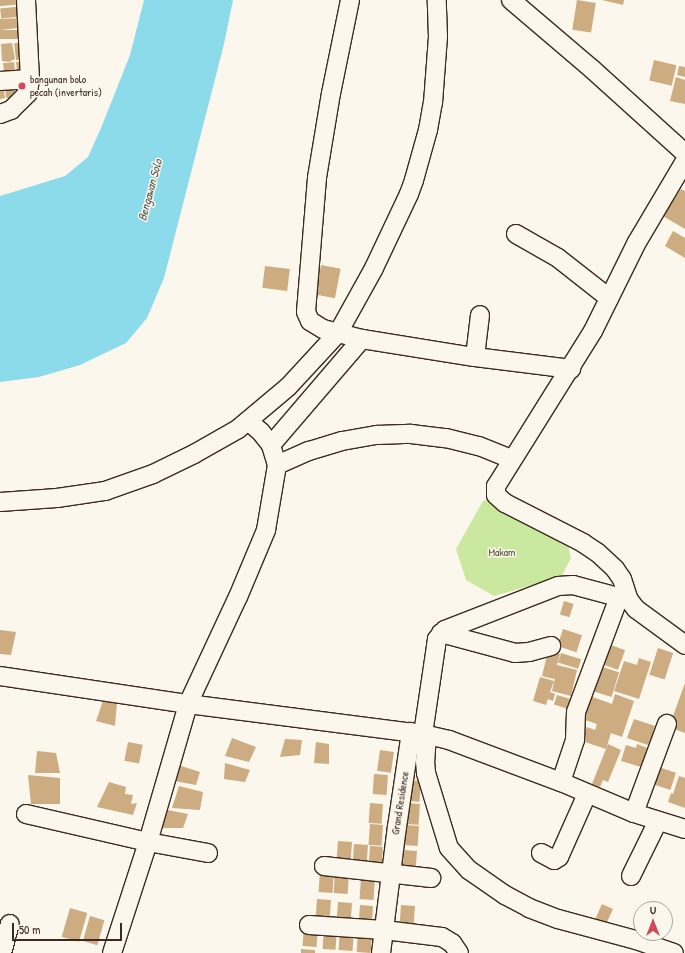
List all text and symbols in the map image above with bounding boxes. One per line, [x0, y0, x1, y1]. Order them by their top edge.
place label: bangunan bolo pecah (invertaris) [30, 73, 102, 99]
marker: bangunan bolo pecah (invertaris) [17, 81, 27, 91]
water label: Bengawan Solo [135, 158, 165, 222]
park label: Makam [488, 545, 516, 559]
street label: Grand Residence [388, 770, 412, 836]
north arrow [633, 901, 673, 941]
text: U [650, 903, 656, 917]
scale bar [14, 915, 124, 941]
text: 50 m [19, 921, 40, 938]

